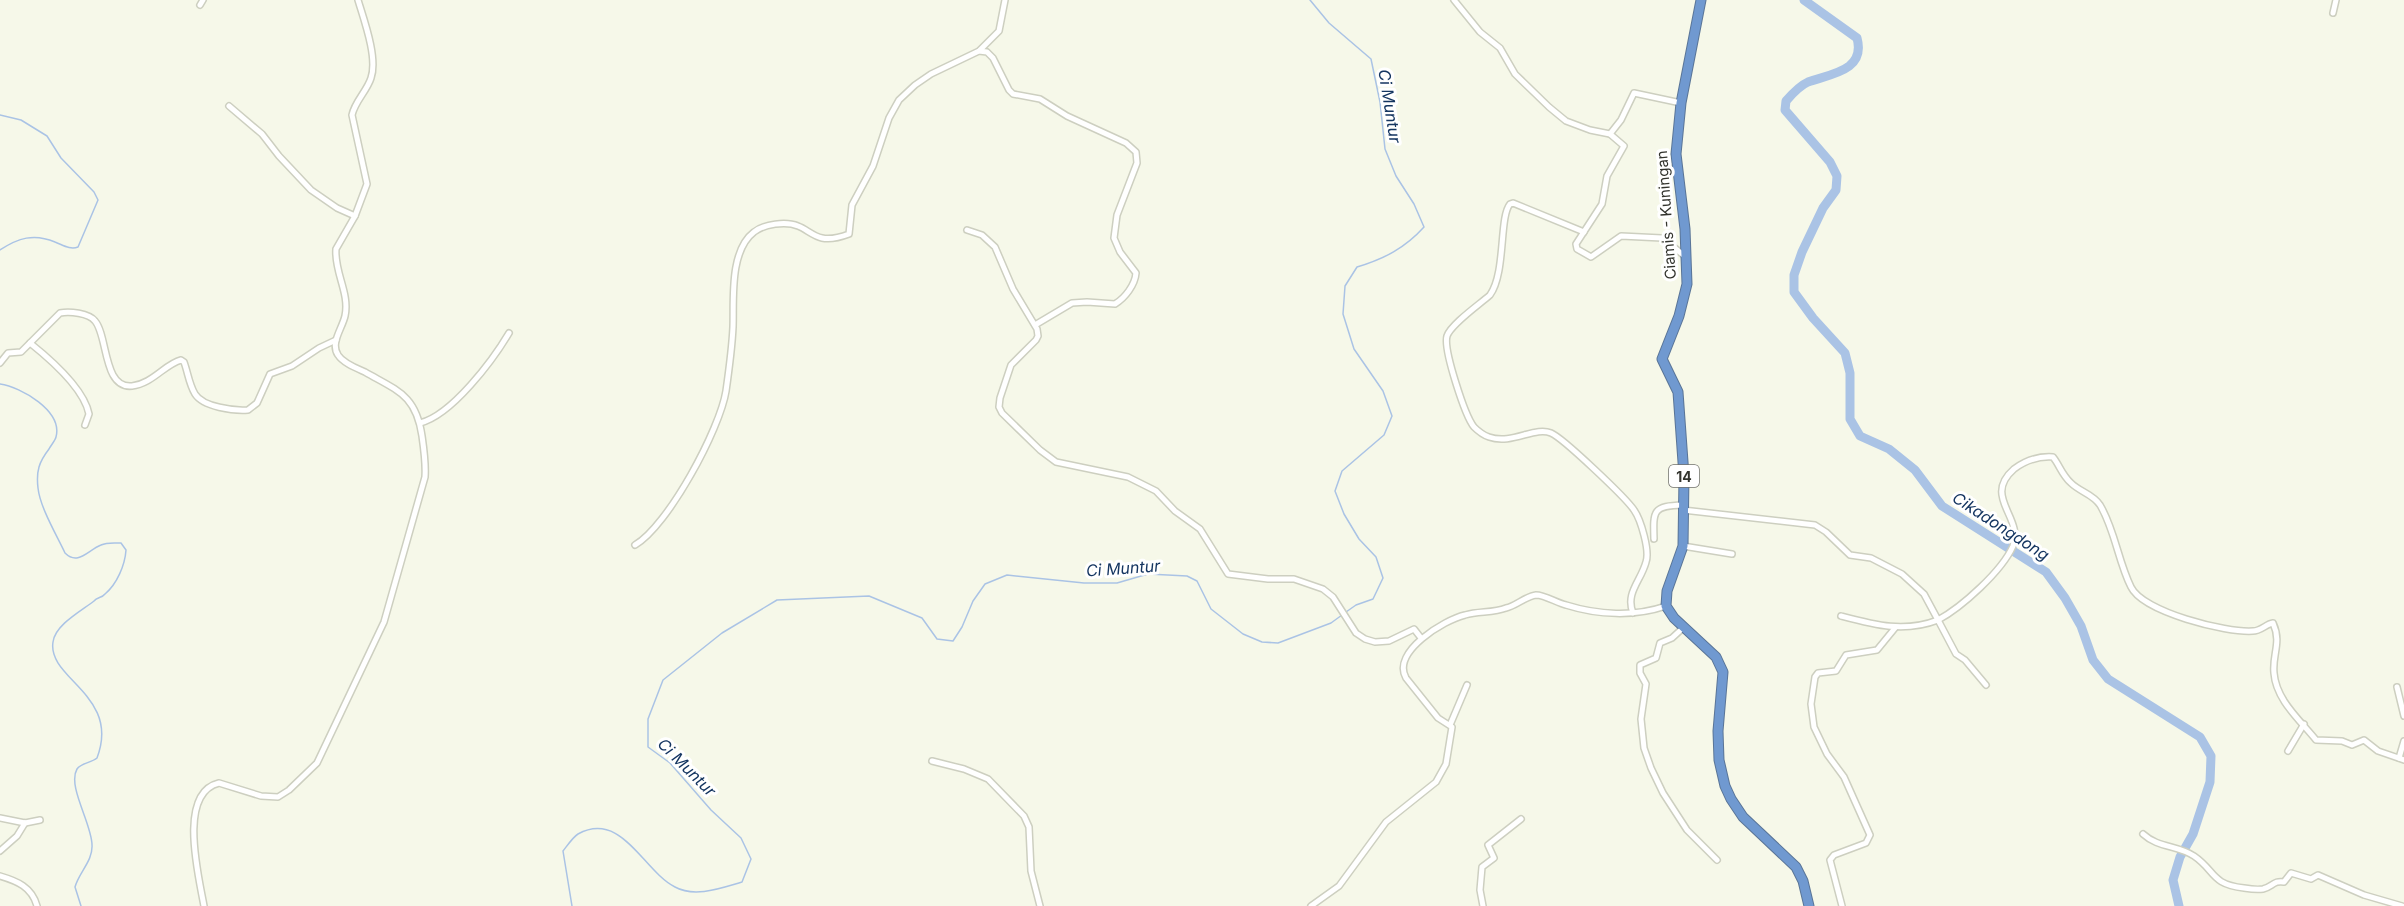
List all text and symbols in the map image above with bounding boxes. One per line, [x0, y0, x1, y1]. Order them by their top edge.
water label: Ci Muntur [1374, 68, 1406, 145]
street label: Ciamis - Kuningan [1652, 150, 1680, 280]
road number: 14 [1669, 465, 1699, 487]
water label: Cikadongdong [1949, 487, 2053, 565]
water label: Ci Muntur [1085, 555, 1162, 581]
water label: Ci Muntur [654, 734, 721, 801]

